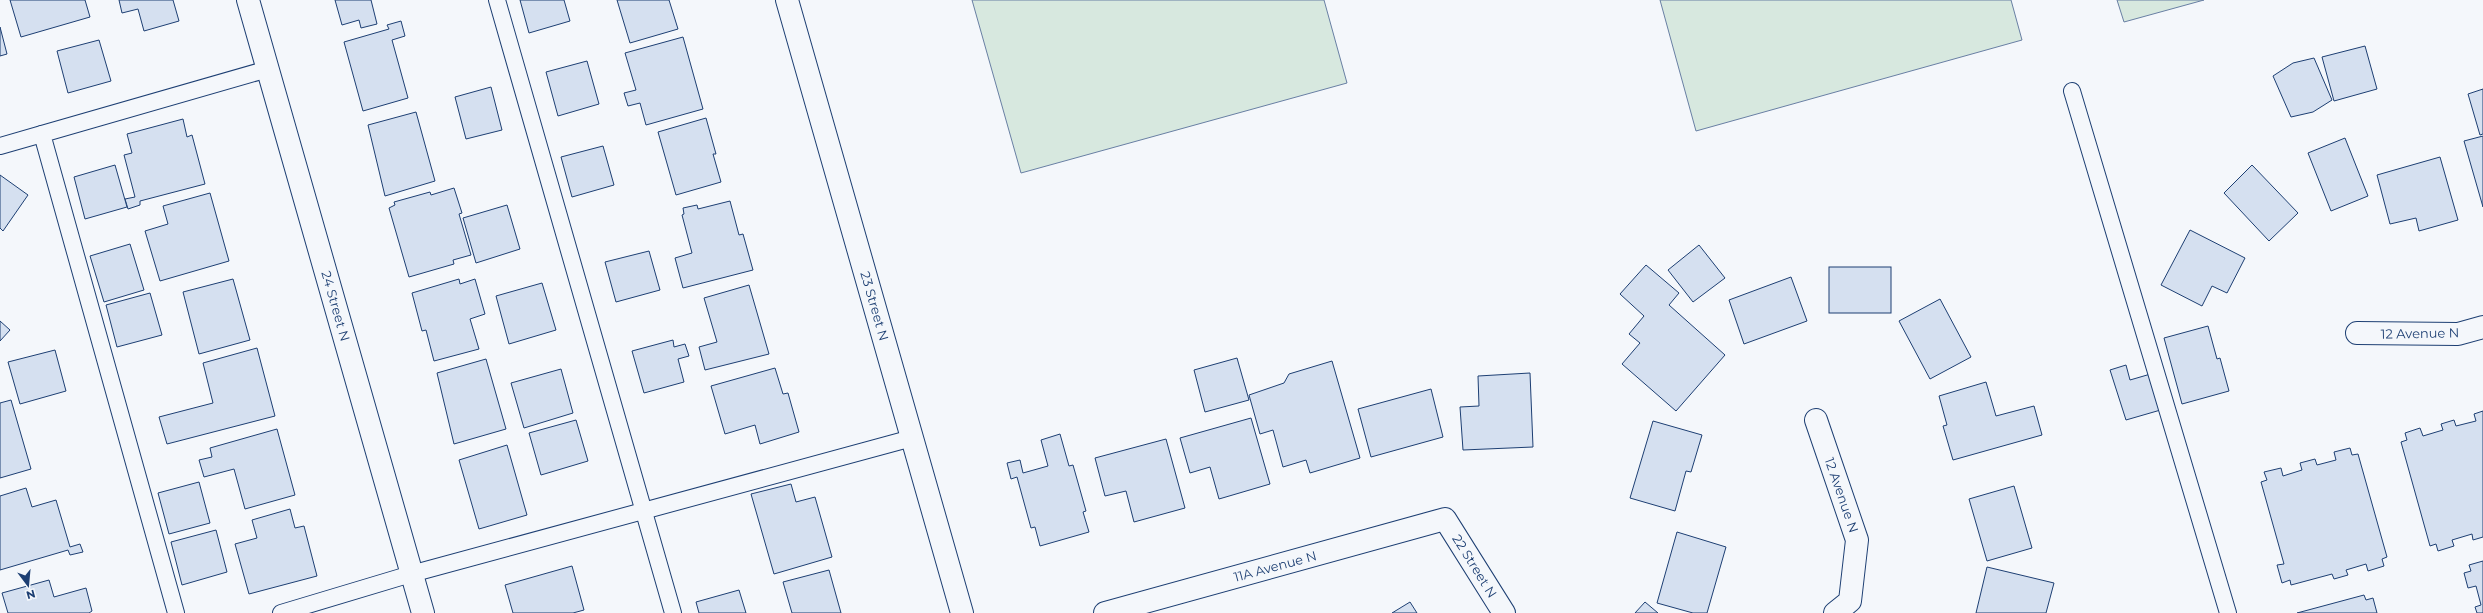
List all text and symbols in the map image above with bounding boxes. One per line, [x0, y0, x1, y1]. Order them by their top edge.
street label: 24 Street N [318, 269, 354, 343]
street label: 23 Street N [857, 269, 893, 343]
street label: 12 Avenue N [2381, 324, 2459, 342]
street label: 12 Avenue N [1822, 455, 1862, 535]
street label: 22 Street N [1449, 531, 1501, 601]
street label: 11A Avenue N [1232, 547, 1318, 585]
north arrow [8, 565, 48, 605]
text: N [25, 587, 37, 603]

